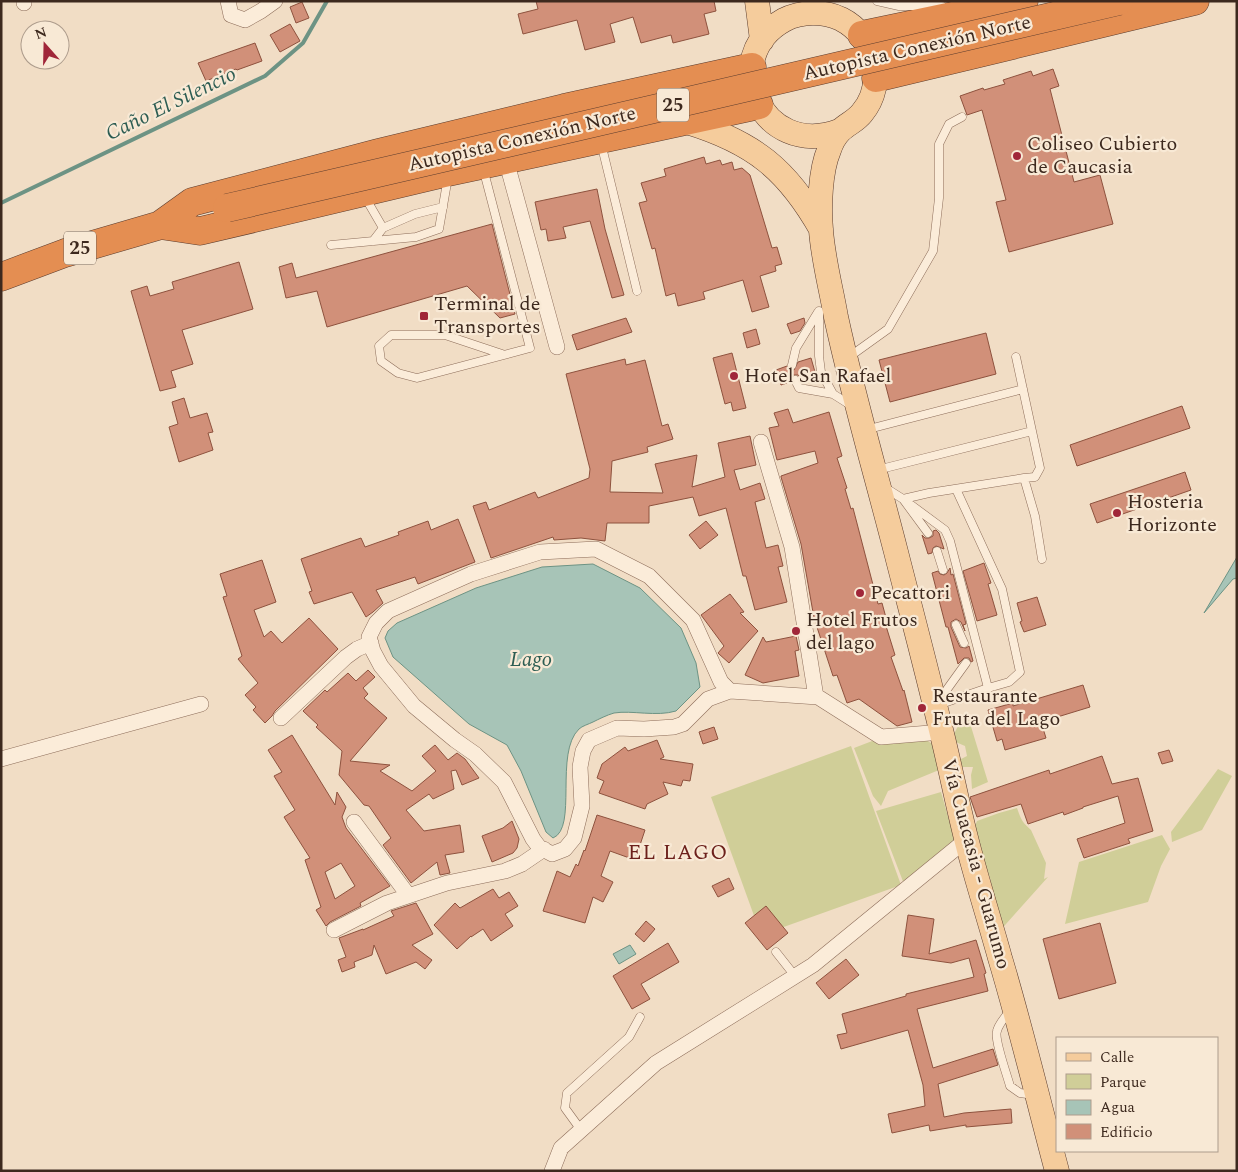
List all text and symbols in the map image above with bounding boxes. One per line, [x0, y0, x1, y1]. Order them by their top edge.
street label: Autopista Conexión Norte [800, 7, 1034, 89]
north arrow [20, 20, 70, 70]
text: N [32, 21, 50, 45]
water label: Caño El Silencio [100, 58, 242, 150]
road number: 25 [657, 88, 689, 122]
street label: Autopista Conexión Norte [405, 98, 639, 180]
place label: Coliseo Cubierto de Caucasia [1027, 129, 1177, 182]
marker: Coliseo Cubierto de Caucasia [1011, 150, 1023, 162]
road number: 25 [64, 232, 96, 264]
place label: Terminal de Transportes [434, 289, 541, 342]
marker: Terminal de Transportes [418, 310, 430, 322]
place label: Hotel San Rafael [744, 361, 891, 391]
marker: Hotel San Rafael [728, 370, 740, 382]
place label: Hosteria Horizonte [1127, 487, 1217, 540]
marker: Hosteria Horizonte [1111, 507, 1123, 519]
place label: Pecattori [870, 578, 951, 608]
marker: Pecattori [854, 587, 866, 599]
place label: Hotel Frutos del lago [806, 605, 918, 658]
marker: Hotel Frutos del lago [790, 625, 802, 637]
water label: Lago [510, 644, 552, 676]
place label: Restaurante Fruta del Lago [932, 681, 1060, 734]
marker: Restaurante Fruta del Lago [916, 702, 928, 714]
street label: Vía Cuacasia - Guarumo [934, 756, 1018, 972]
district label: EL LAGO [628, 837, 728, 869]
legend [1056, 1037, 1218, 1152]
text: Calle [1100, 1046, 1134, 1069]
text: Parque [1100, 1071, 1147, 1094]
text: Agua [1100, 1096, 1136, 1119]
text: Edificio [1100, 1121, 1153, 1144]

